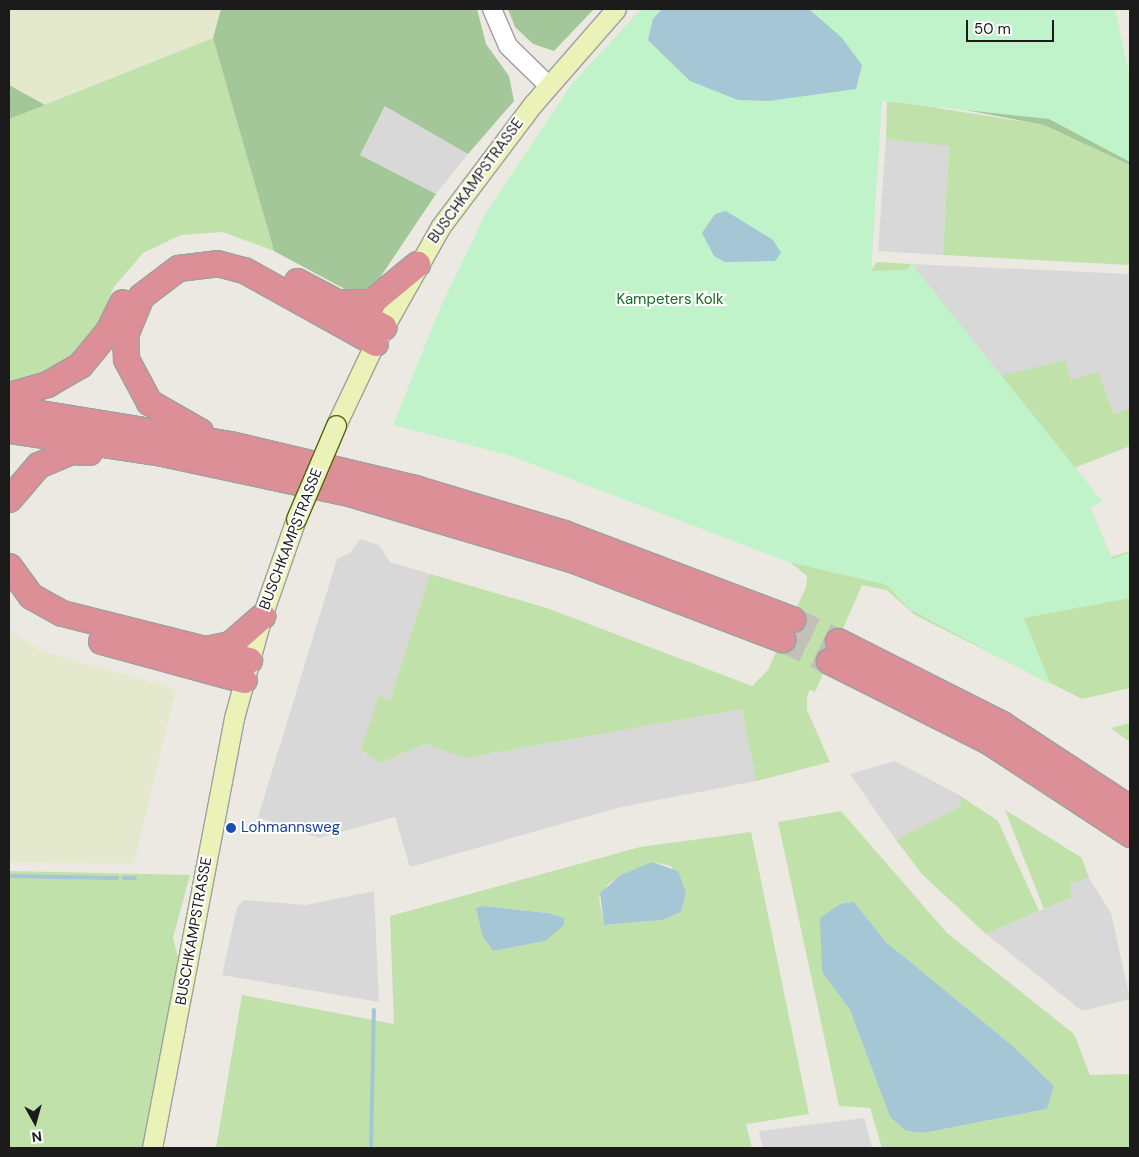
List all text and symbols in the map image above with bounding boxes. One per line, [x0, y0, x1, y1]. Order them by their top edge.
scale bar [969, 10, 1056, 42]
text: 50 m [974, 19, 1011, 39]
street label: BUSCHKAMPSTRASSE [425, 115, 527, 247]
park label: Kampeters Kolk [617, 291, 723, 309]
street label: BUSCHKAMPSTRASSE [256, 466, 326, 612]
place label: Lohmannsweg [241, 819, 340, 837]
marker: Lohmannsweg [225, 822, 237, 834]
street label: BUSCHKAMPSTRASSE [172, 855, 216, 1007]
north arrow [10, 1097, 60, 1147]
text: N [31, 1127, 43, 1146]

